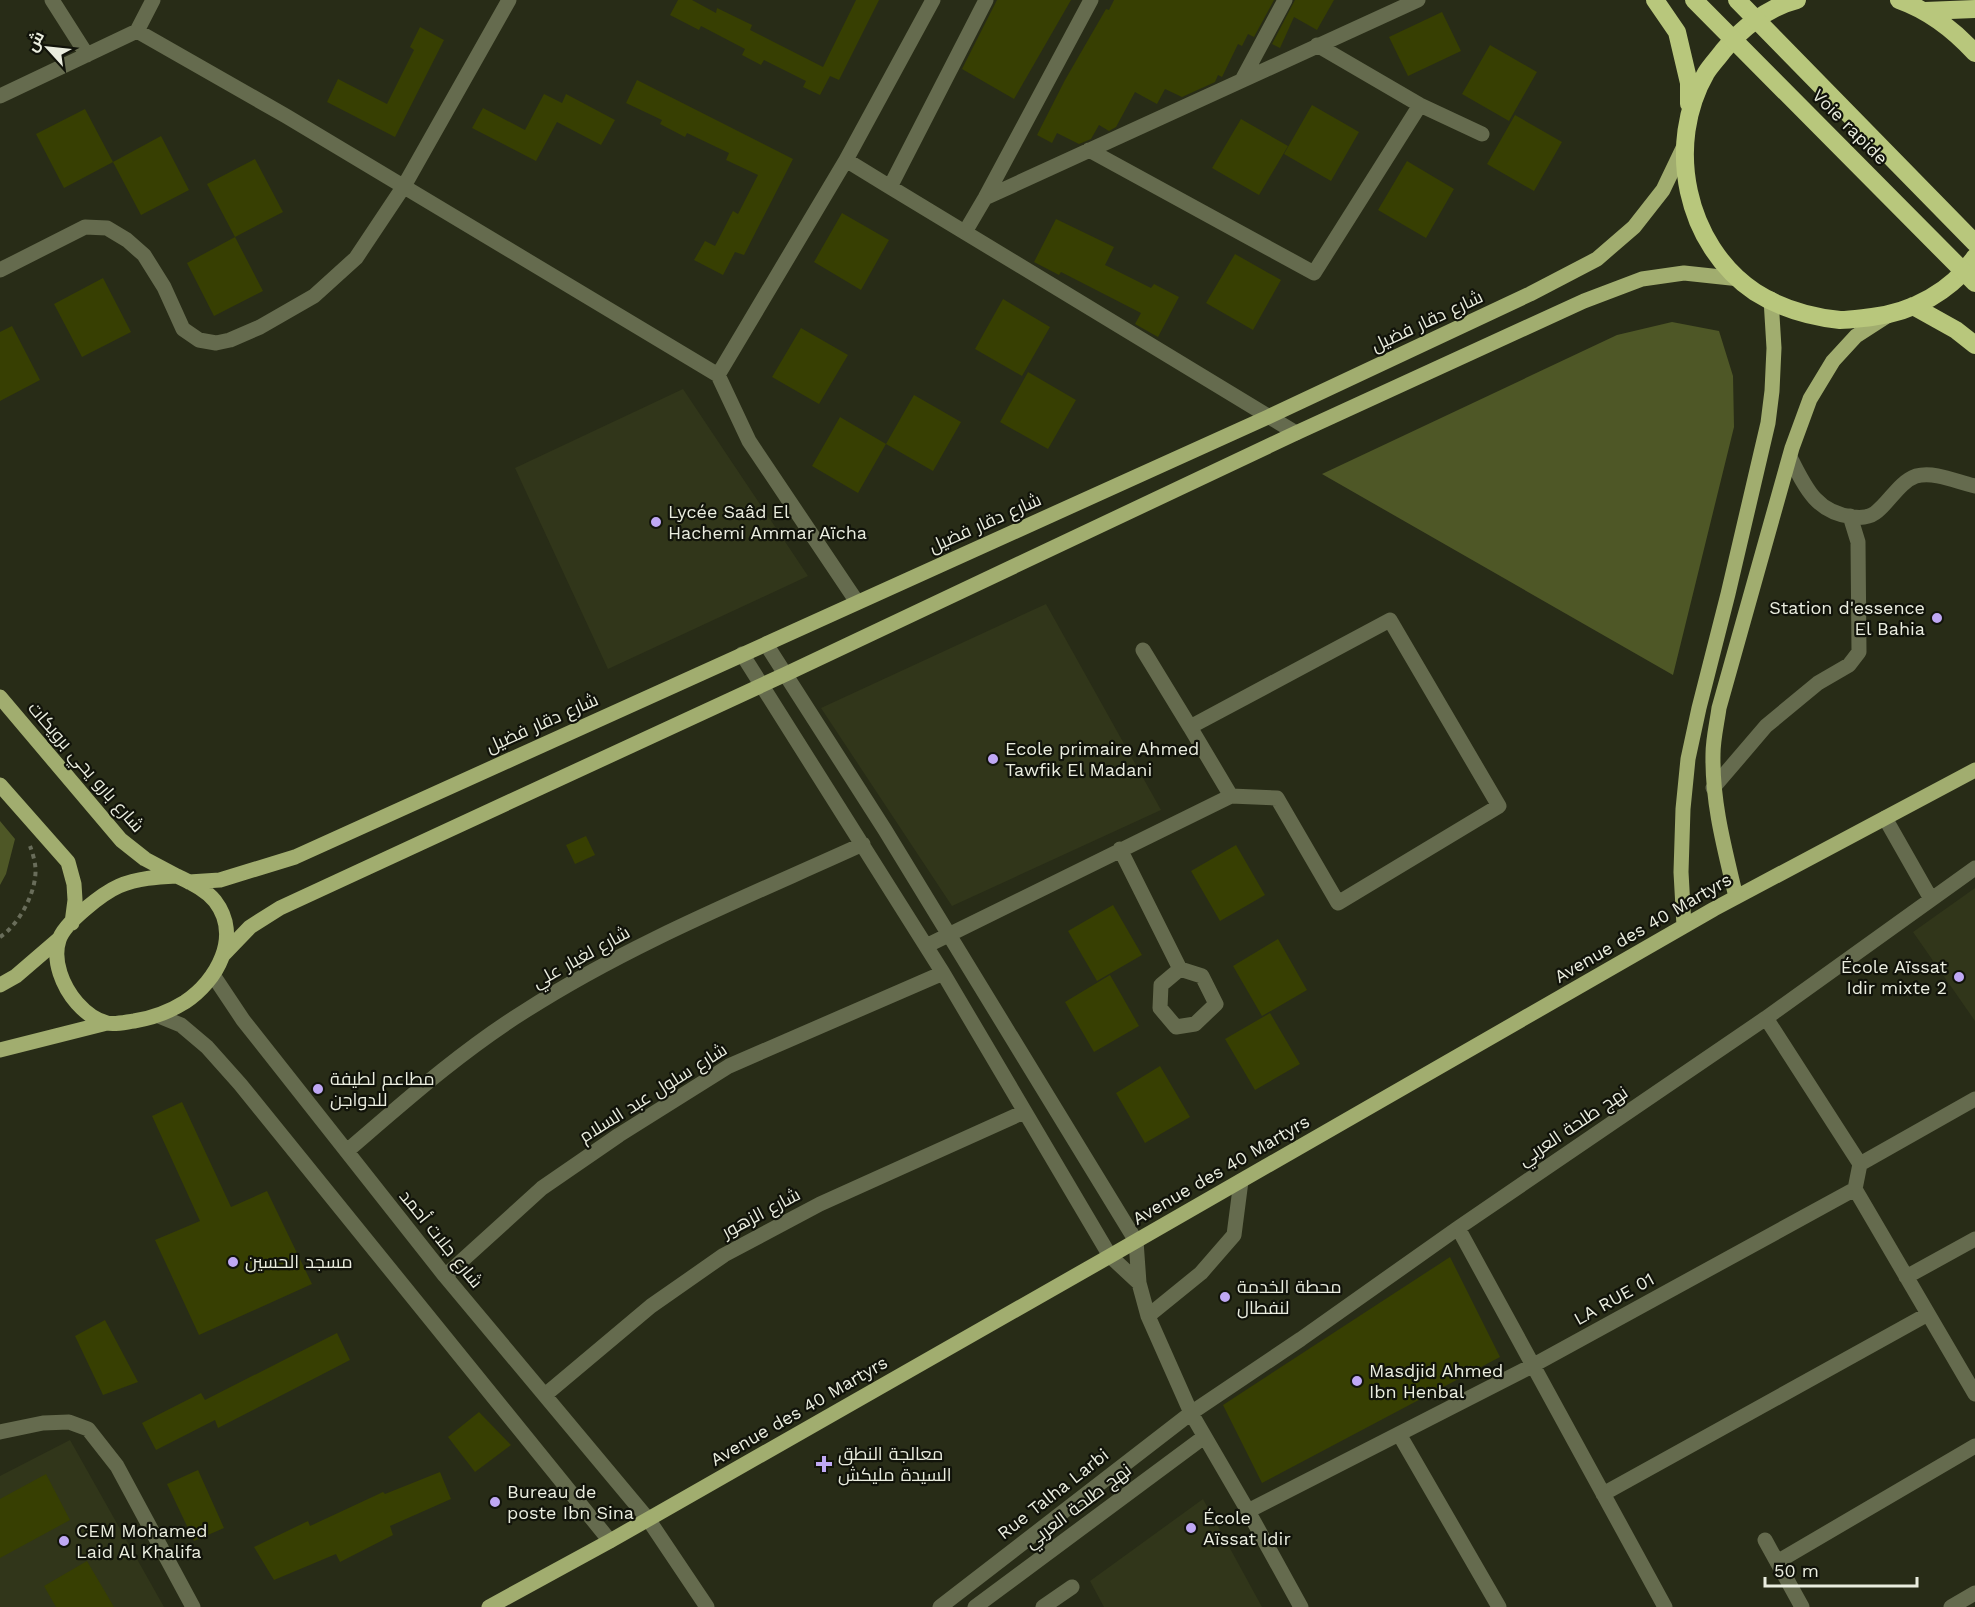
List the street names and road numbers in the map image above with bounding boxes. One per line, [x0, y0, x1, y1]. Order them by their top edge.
street label: Voie rapide [1808, 85, 1892, 169]
street label: شارع دقار فضيل [1368, 285, 1487, 357]
street label: شارع دقار فضيل [925, 488, 1045, 559]
street label: شارع دقار فضيل [482, 688, 602, 759]
street label: شارع بارو يحي برويكات [21, 697, 149, 839]
street label: Avenue des 40 Martyrs [1550, 868, 1735, 987]
street label: شارع لغبار علي [528, 921, 635, 996]
street label: شارع سلول عبد السلام [575, 1039, 732, 1148]
street label: نهج طلحة العربي [1514, 1081, 1634, 1173]
street label: Avenue des 40 Martyrs [1128, 1110, 1313, 1229]
street label: شارع الزهور [717, 1183, 804, 1244]
street label: شارع جلات أحمد [394, 1185, 487, 1293]
street label: LA RUE 01 [1570, 1268, 1658, 1329]
street label: Avenue des 40 Martyrs [706, 1351, 891, 1470]
street label: Rue Talha Larbi [993, 1444, 1112, 1543]
street label: نهج طلحة العربي [1020, 1459, 1137, 1556]

